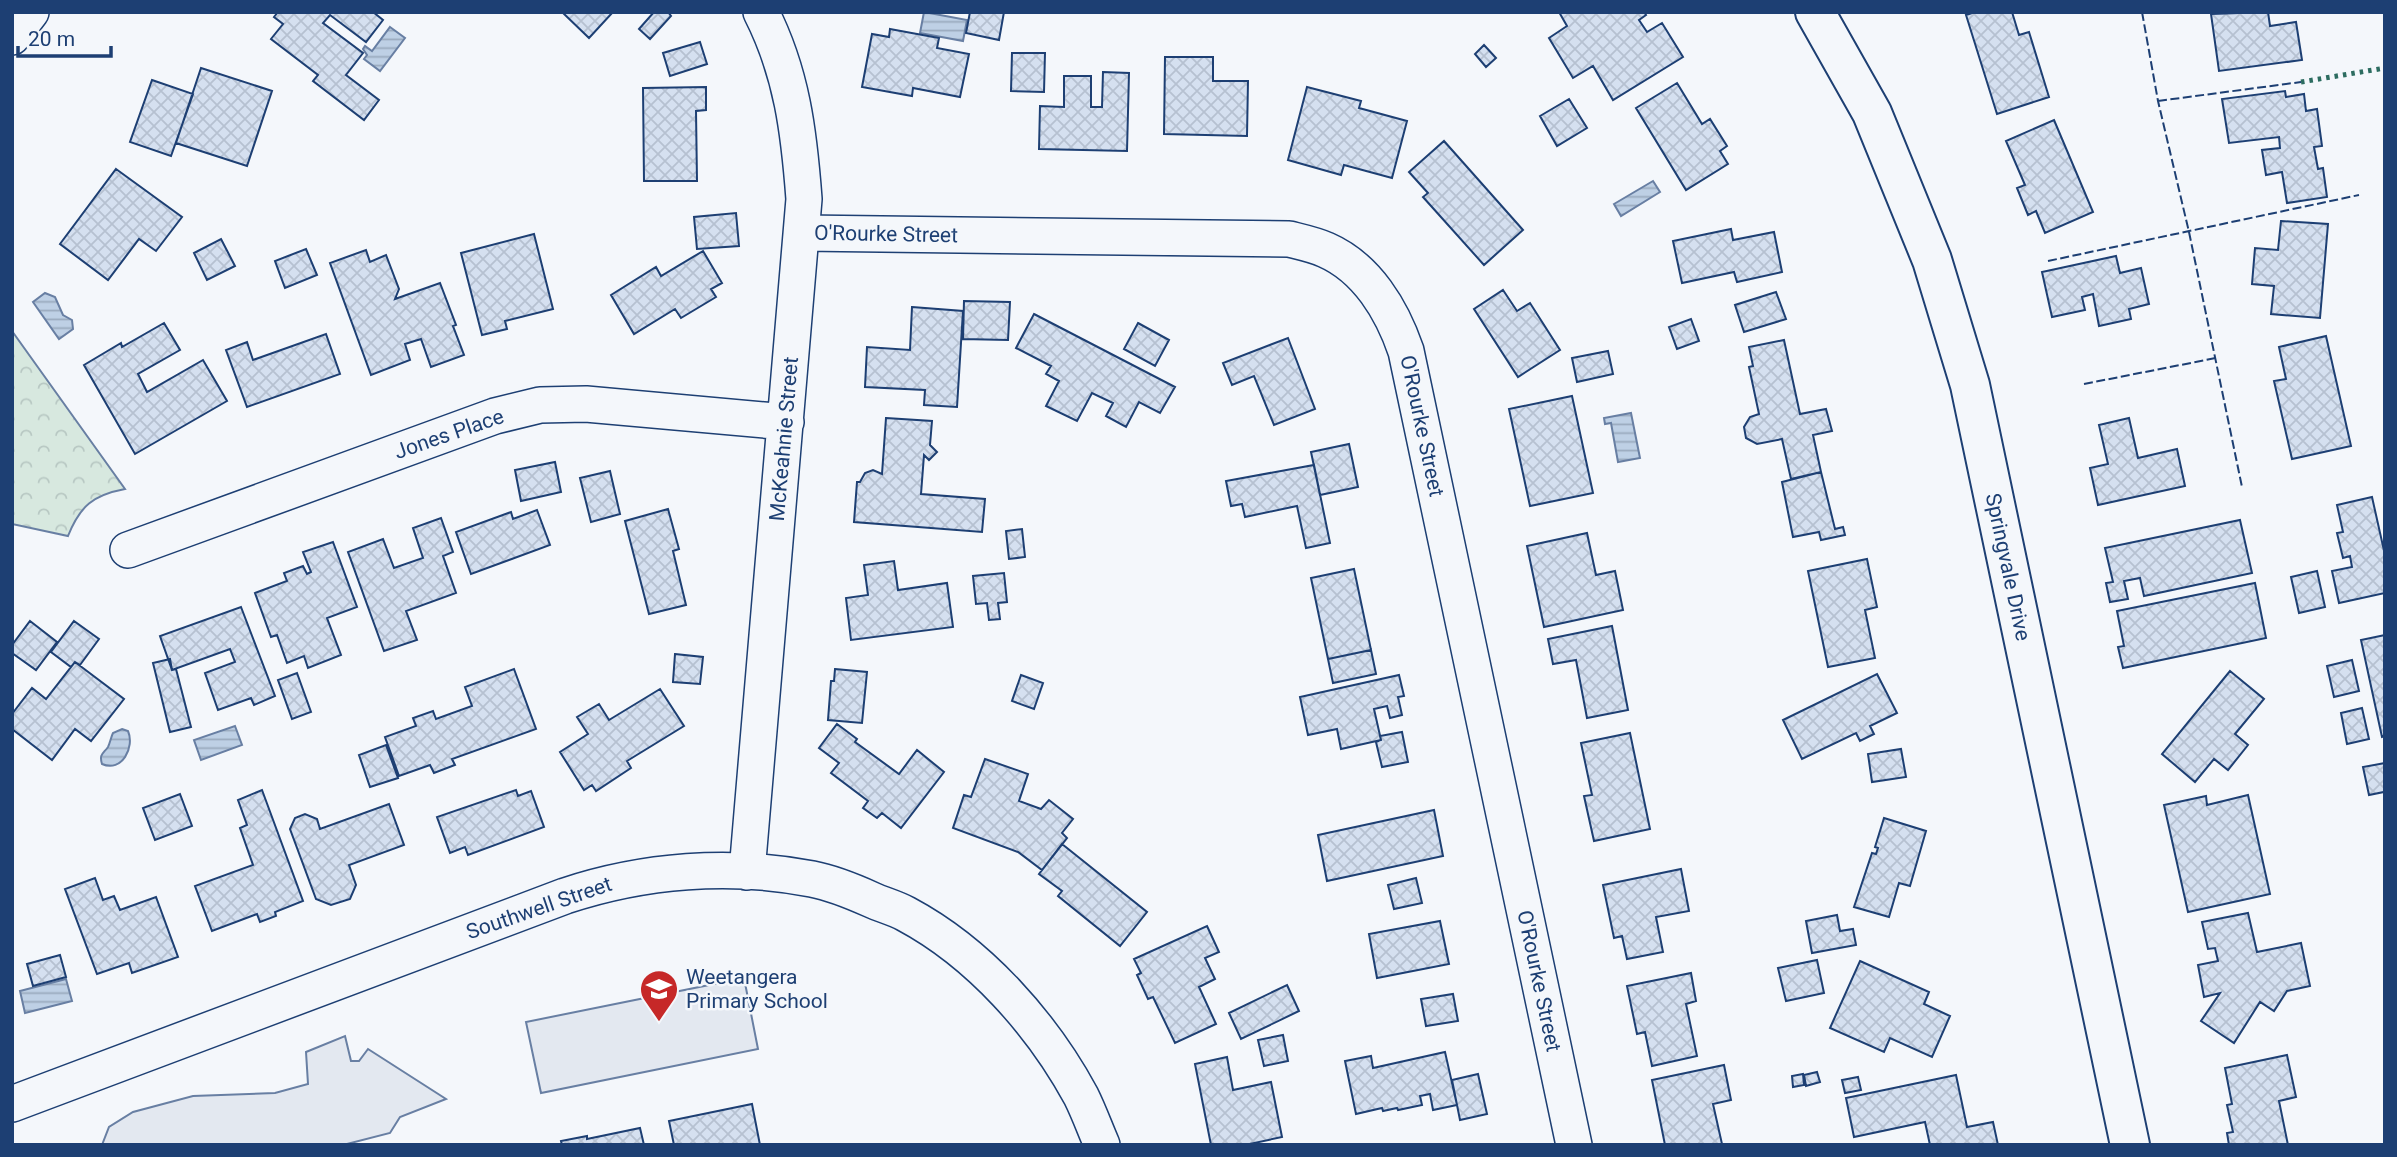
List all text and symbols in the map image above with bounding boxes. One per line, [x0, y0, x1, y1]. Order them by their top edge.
scale bar [18, 14, 110, 58]
text: 20 m [28, 27, 75, 51]
street label: O'Rourke Street [814, 221, 958, 247]
street label: O'Rourke Street [1395, 353, 1449, 499]
street label: McKeahnie Street [765, 356, 803, 522]
street label: Jones Place [391, 404, 507, 464]
street label: Springvale Drive [1981, 491, 2035, 643]
street label: Southwell Street [463, 872, 615, 944]
street label: O'Rourke Street [1512, 908, 1566, 1054]
place label: Weetangera Primary School [686, 965, 828, 1013]
school or university icon: Weetangera Primary School [638, 968, 680, 1023]

